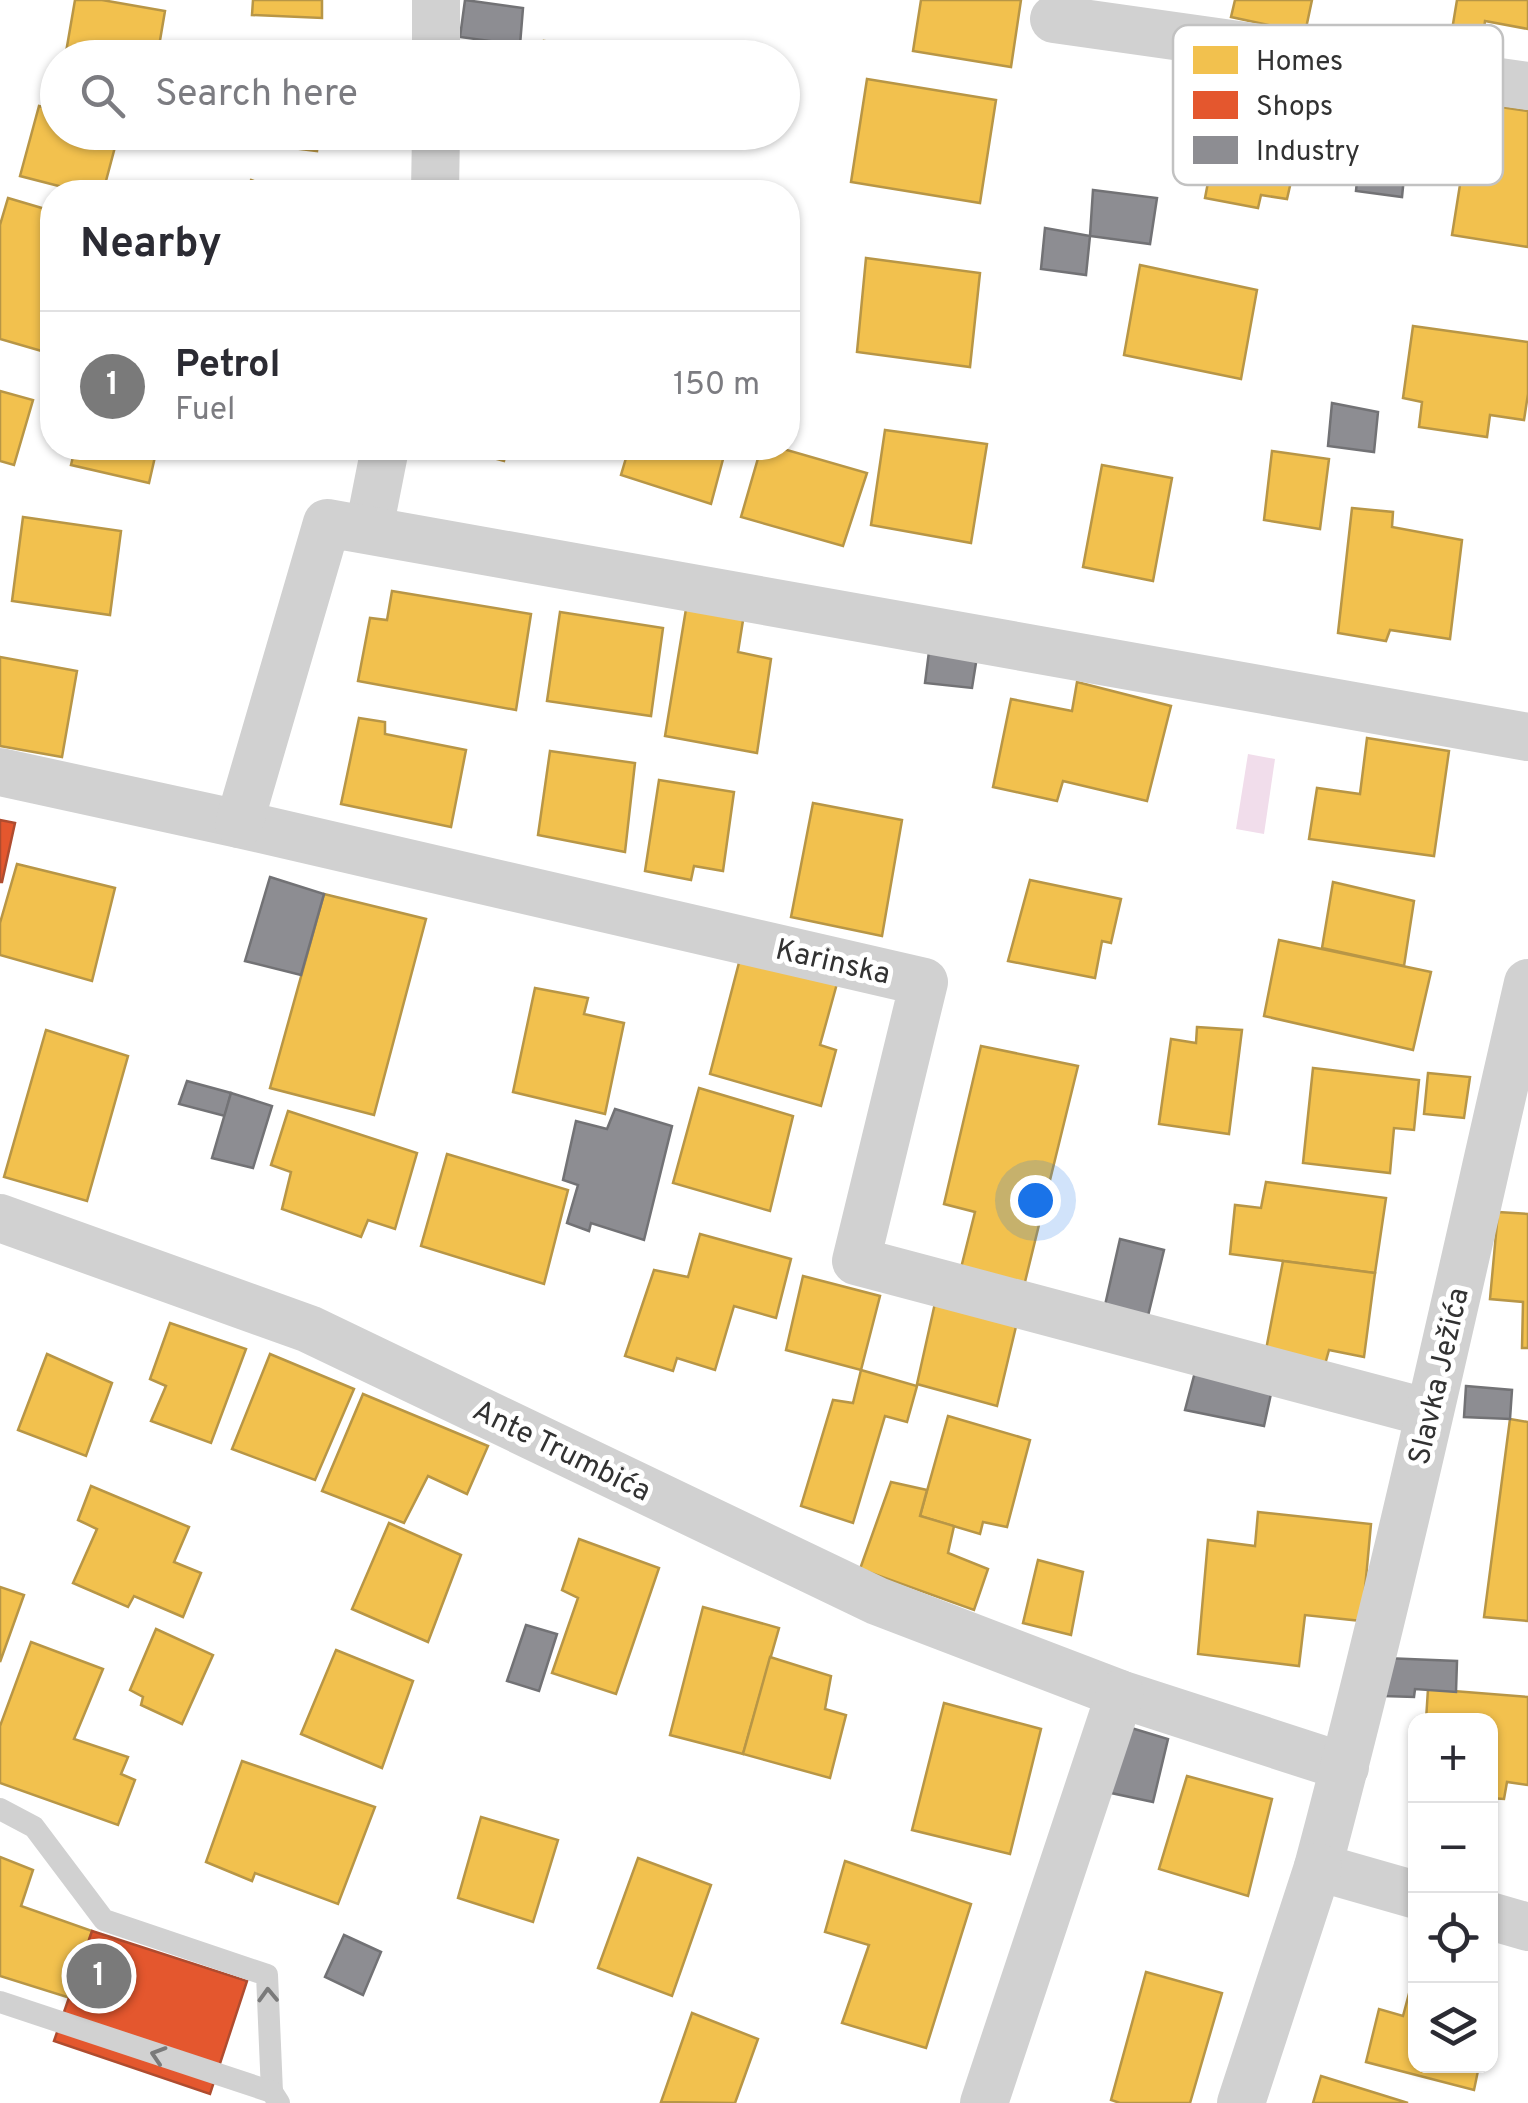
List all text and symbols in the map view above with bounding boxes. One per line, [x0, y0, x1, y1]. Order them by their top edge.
legend [1173, 25, 1503, 185]
search box [40, 40, 800, 150]
text: Homes [1256, 45, 1343, 81]
icon: search [75, 68, 130, 123]
text: Search here [155, 71, 358, 120]
text: Shops [1256, 90, 1333, 126]
text: Industry [1256, 135, 1360, 171]
text: Nearby [80, 219, 222, 272]
text: Petrol [175, 342, 281, 391]
text: 1 [106, 366, 119, 406]
text: 150 m [673, 366, 760, 406]
text: Fuel [175, 391, 235, 431]
street label: Karinska [771, 932, 893, 995]
your location [1010, 1175, 1061, 1226]
street label: Slavka Ježića [1402, 1285, 1479, 1469]
street label: Ante Trumbića [466, 1393, 656, 1511]
map controls [1408, 1713, 1498, 2073]
button: + [1408, 1713, 1498, 1803]
button: − [1408, 1803, 1498, 1893]
button: locate [1408, 1893, 1498, 1983]
pin: 1 [66, 1938, 132, 2014]
button: layers [1408, 1983, 1498, 2073]
one-way arrow [257, 1986, 278, 2002]
one-way arrow [151, 2046, 168, 2066]

